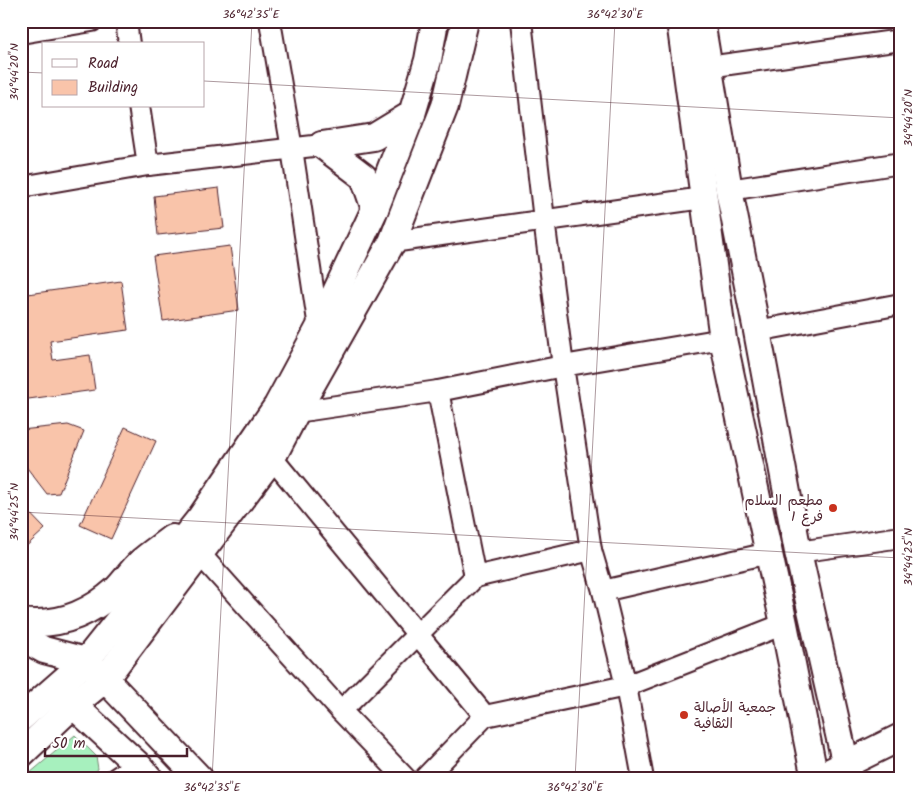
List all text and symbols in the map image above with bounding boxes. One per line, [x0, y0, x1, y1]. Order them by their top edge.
text: 36°42'35"E [222, 5, 281, 24]
text: 36°42'30"E [587, 5, 644, 24]
legend [42, 42, 205, 108]
text: 34°44'20"N [5, 43, 24, 101]
text: Road [88, 52, 119, 76]
text: Building [88, 76, 138, 100]
text: 34°44'20"N [899, 89, 918, 147]
text: 34°44'25"N [5, 483, 24, 541]
place label: مطعم السلام فرع 1 [744, 490, 823, 528]
marker: مطعم السلام فرع 1 [827, 502, 839, 514]
text: 34°44'25"N [899, 528, 918, 586]
place label: جمعية الأصالة الثقافية [694, 697, 776, 735]
marker: جمعية الأصالة الثقافية [678, 709, 690, 721]
scale bar [45, 725, 188, 757]
text: 50 m [52, 732, 86, 756]
text: 36°42'35"E [183, 778, 242, 797]
text: 36°42'30"E [547, 778, 604, 797]

